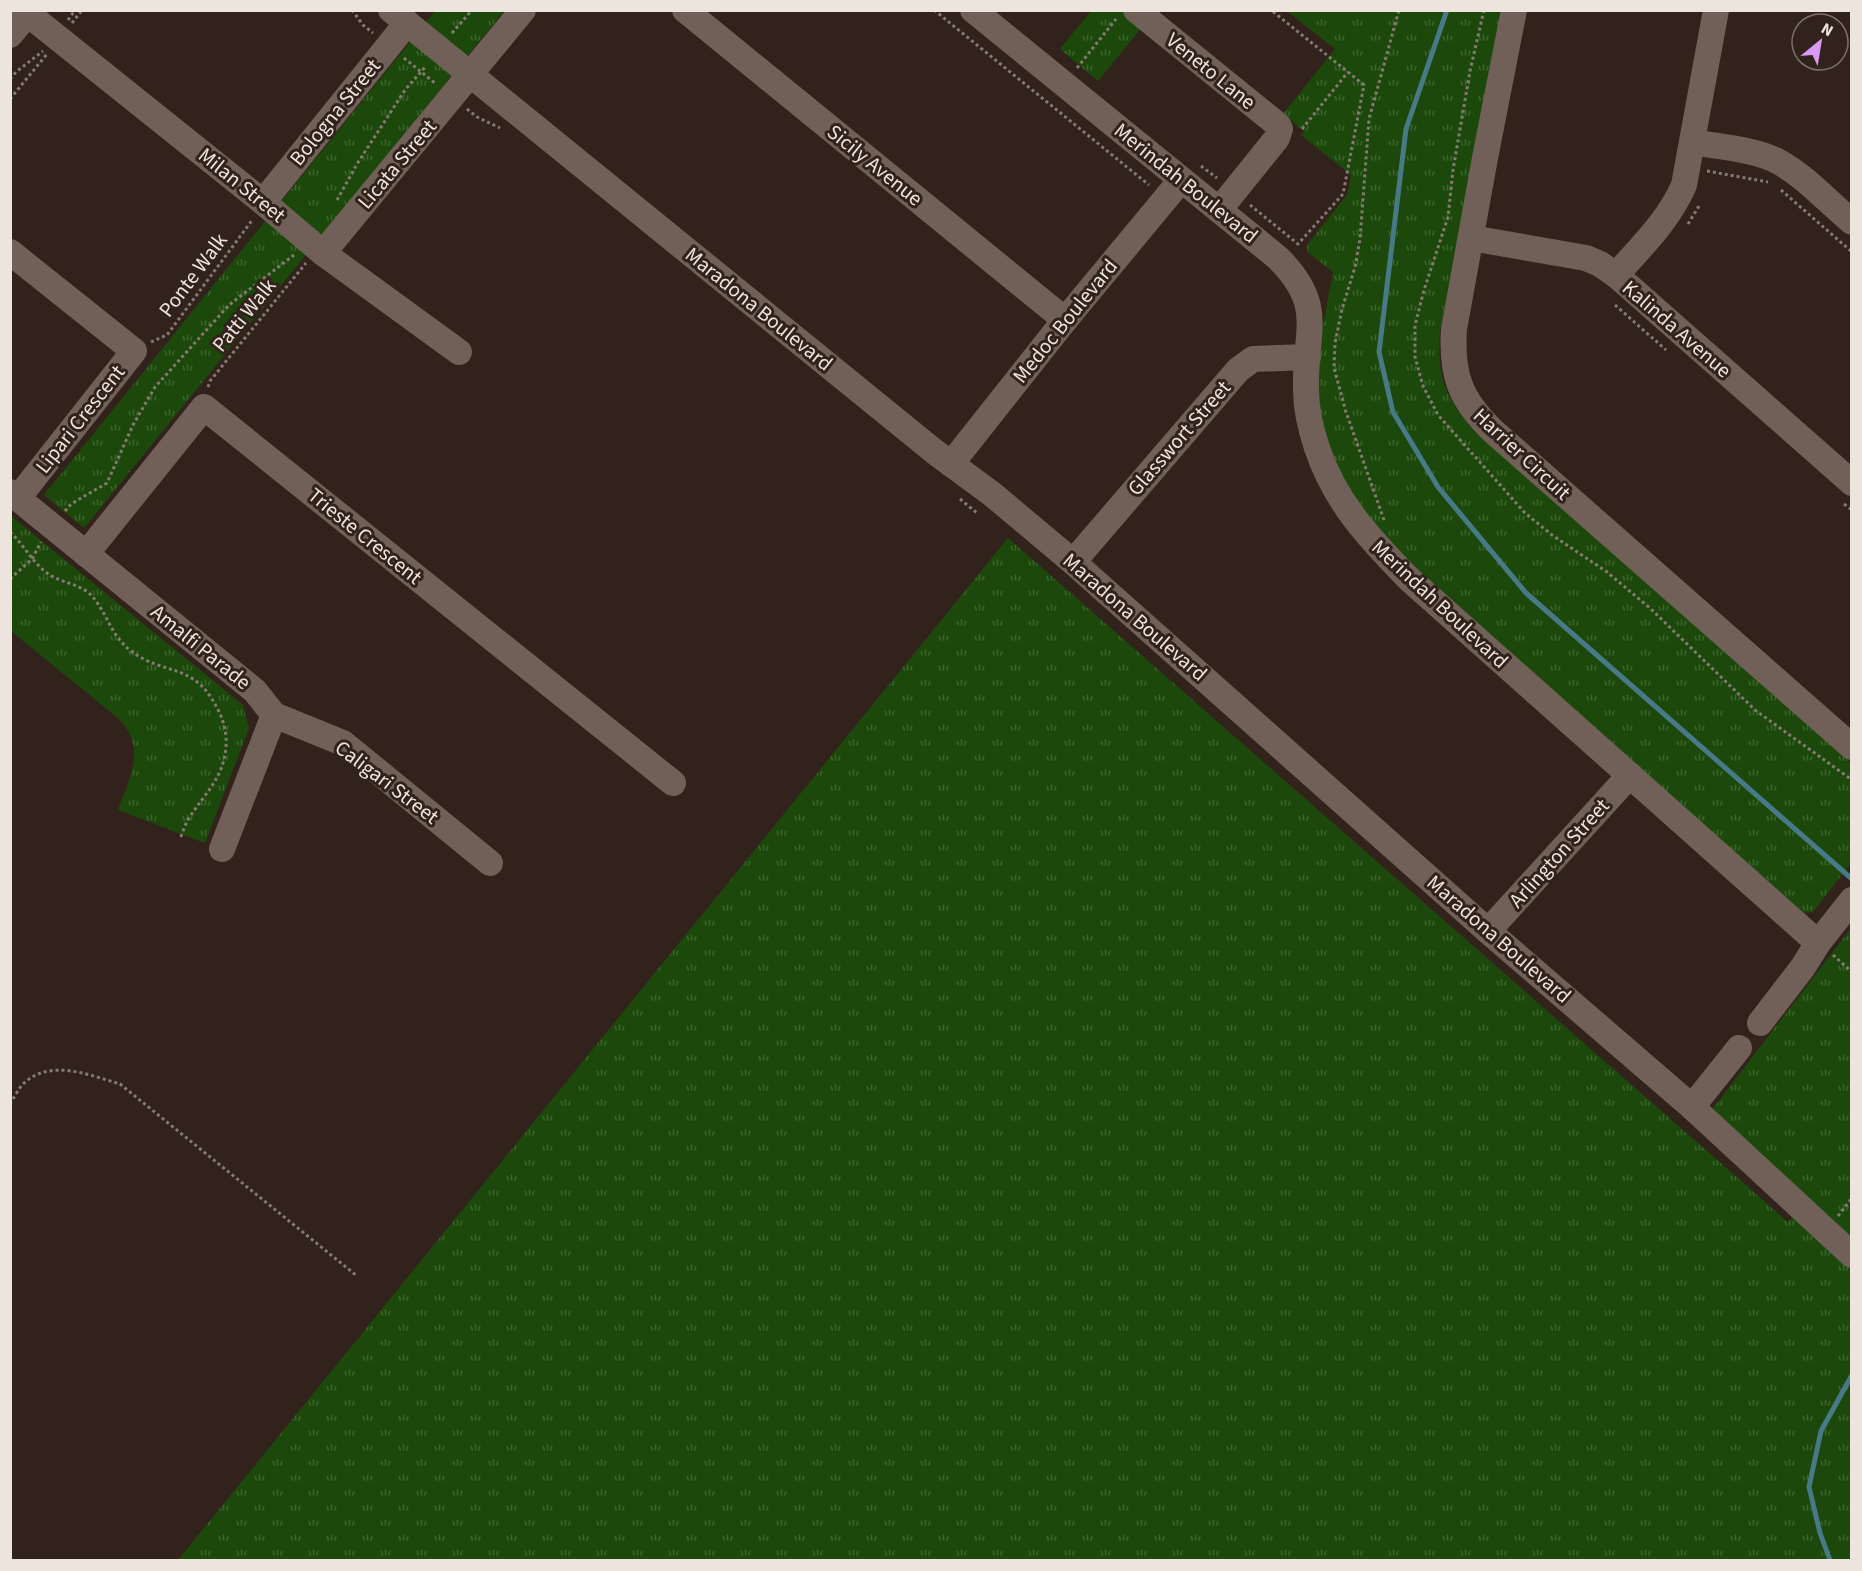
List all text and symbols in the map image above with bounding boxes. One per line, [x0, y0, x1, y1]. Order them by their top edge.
north arrow [1790, 12, 1850, 72]
text: N [1817, 18, 1837, 42]
street label: Veneto Lane [1160, 25, 1262, 117]
street label: Bologna Street [282, 52, 388, 172]
street label: Licata Street [350, 113, 444, 215]
street label: Merindah Boulevard [1108, 116, 1264, 250]
street label: Sicily Avenue [821, 117, 929, 213]
street label: Milan Street [192, 140, 292, 230]
street label: Ponte Walk [151, 226, 235, 323]
street label: Maradona Boulevard [679, 240, 839, 378]
street label: Medoc Boulevard [1005, 252, 1125, 390]
street label: Patti Walk [205, 271, 283, 358]
street label: Kalinda Avenue [1616, 273, 1738, 385]
street label: Lipari Crescent [28, 358, 132, 480]
street label: Glasswort Street [1120, 374, 1238, 502]
street label: Harrier Circuit [1467, 401, 1577, 507]
street label: Trieste Crescent [301, 480, 429, 592]
street label: Merindah Boulevard [1365, 533, 1515, 675]
street label: Maradona Boulevard [1056, 546, 1214, 688]
street label: Amalfi Parade [144, 597, 258, 697]
street label: Caligari Street [329, 733, 445, 831]
street label: Arlington Street [1502, 792, 1616, 914]
street label: Maradona Boulevard [1420, 868, 1578, 1010]

